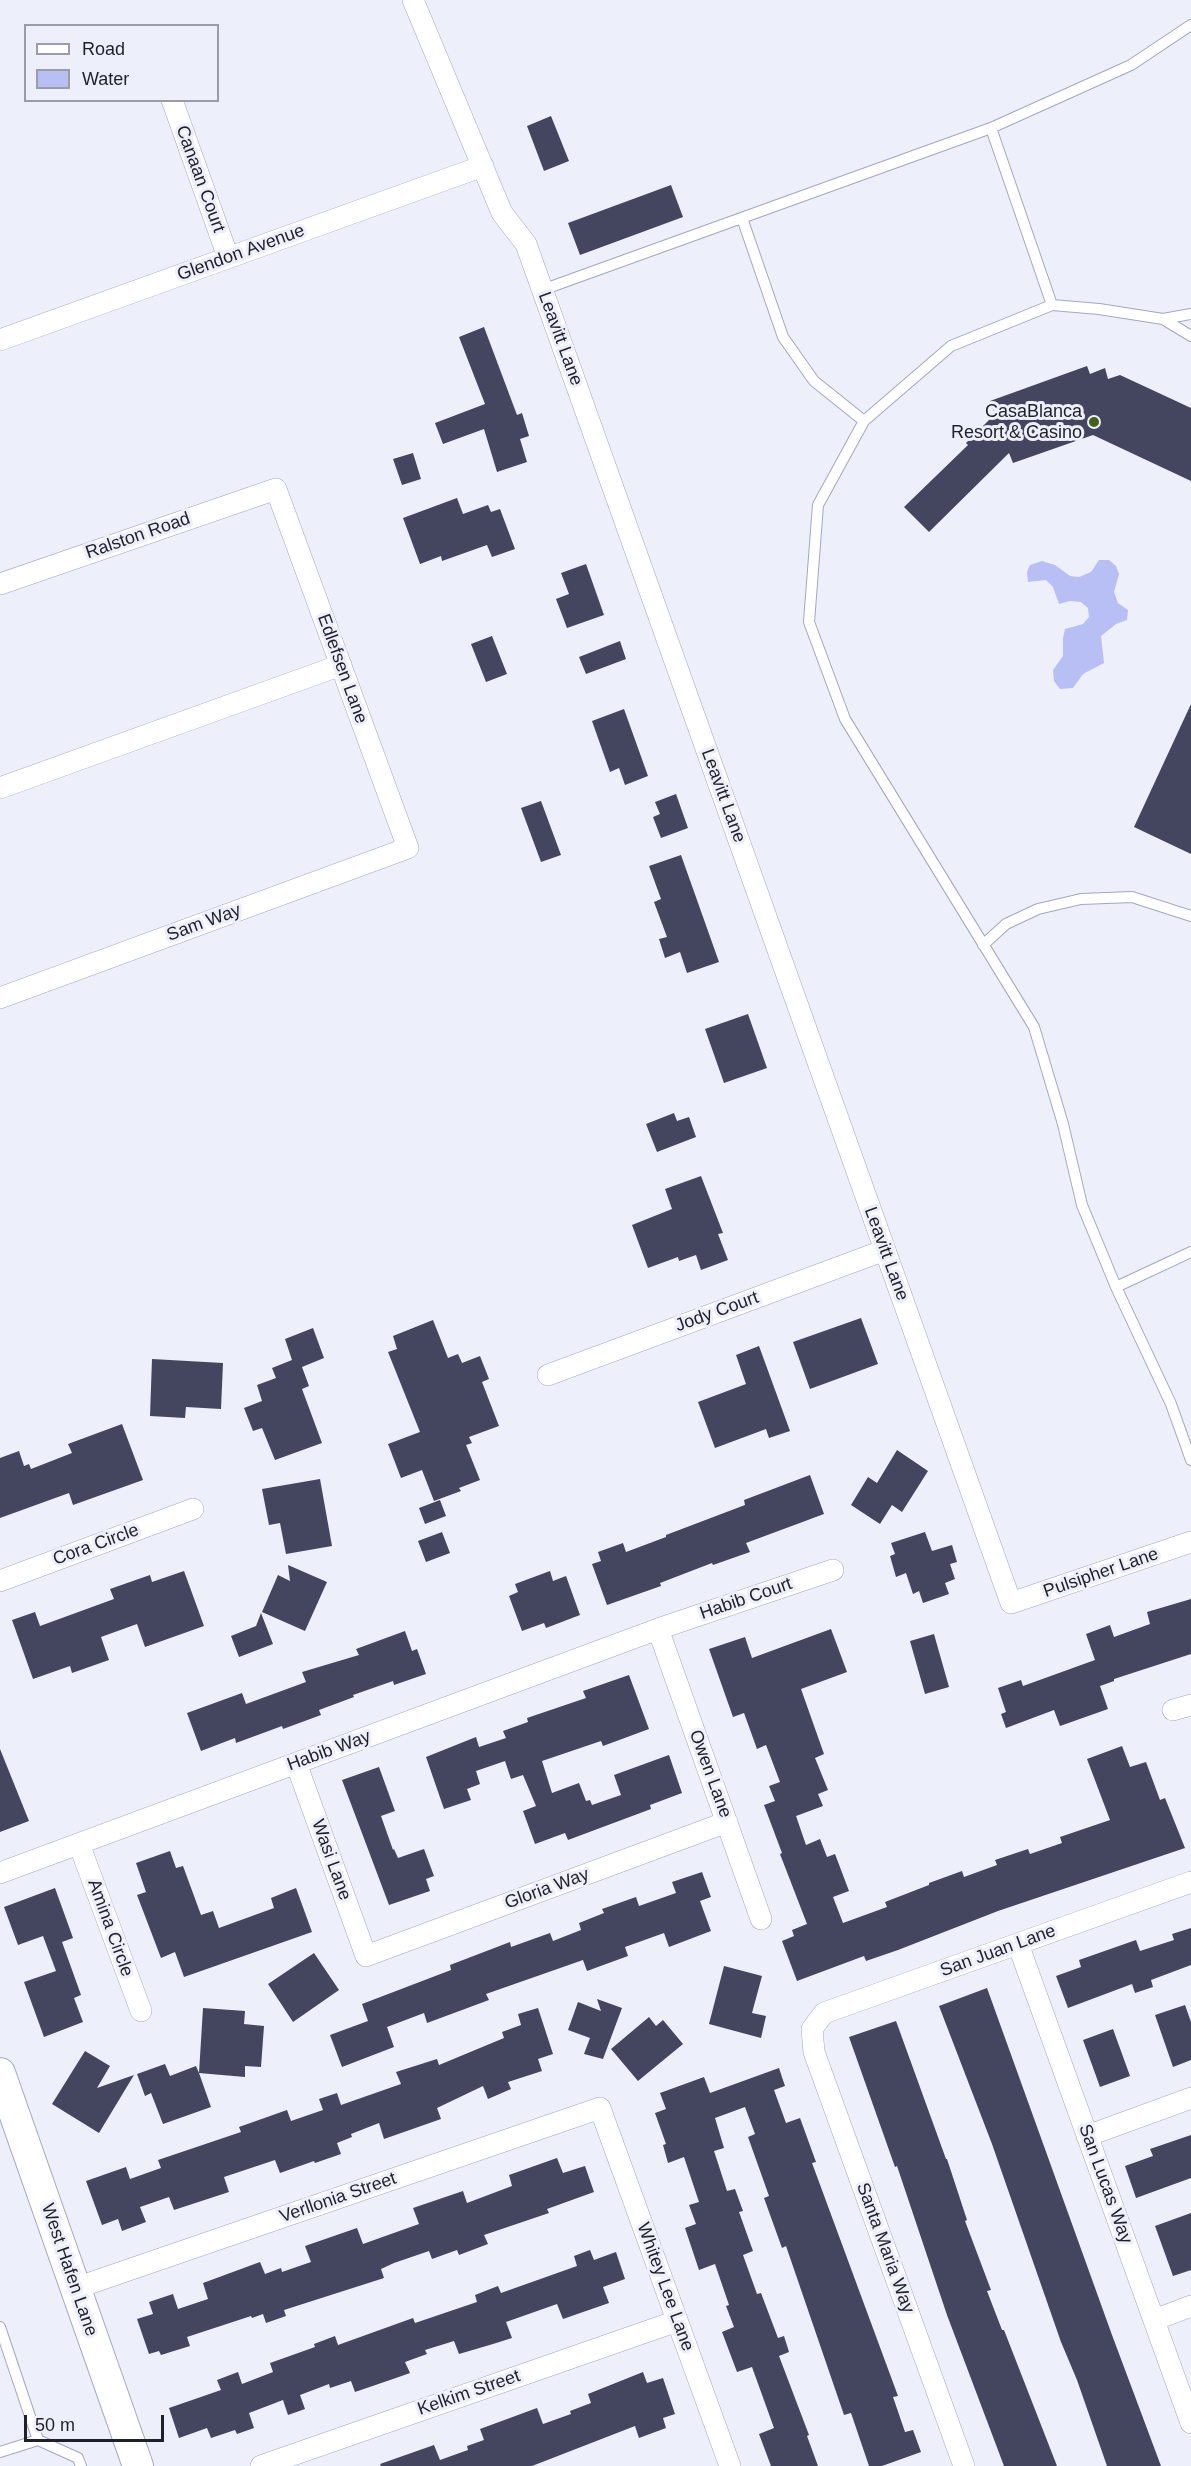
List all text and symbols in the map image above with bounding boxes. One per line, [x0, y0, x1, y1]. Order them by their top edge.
legend [24, 24, 219, 102]
text: Road [82, 39, 125, 59]
text: Water [82, 69, 129, 89]
street label: Canaan Court [171, 123, 229, 235]
street label: Glendon Avenue [174, 220, 308, 286]
street label: Leavitt Lane [533, 289, 587, 389]
place label: CasaBlanca Resort & Casino [951, 401, 1082, 444]
marker: CasaBlanca Resort & Casino [1087, 415, 1101, 429]
street label: Ralston Road [83, 508, 193, 564]
street label: Edlefsen Lane [312, 611, 372, 727]
street label: Leavitt Lane [696, 746, 750, 846]
street label: Sam Way [164, 900, 244, 946]
street label: Leavitt Lane [859, 1204, 913, 1304]
street label: Jody Court [672, 1287, 762, 1337]
street label: Cora Circle [50, 1519, 142, 1571]
street label: Pulsipher Lane [1041, 1543, 1161, 1603]
street label: Habib Court [697, 1573, 795, 1625]
street label: Habib Way [284, 1726, 374, 1776]
street label: Owen Lane [684, 1727, 736, 1821]
street label: Wasi Lane [306, 1817, 356, 1903]
street label: Gloria Way [502, 1864, 592, 1914]
street label: Amina Circle [82, 1876, 138, 1980]
street label: San Juan Lane [937, 1920, 1059, 1982]
street label: San Lucas Way [1073, 2121, 1137, 2247]
street label: Verllonia Street [277, 2168, 399, 2228]
street label: Santa Maria Way [851, 2180, 919, 2316]
street label: West Hafen Lane [36, 2201, 102, 2339]
street label: Whitey Lee Lane [632, 2220, 698, 2354]
street label: Kelkim Street [415, 2365, 523, 2421]
scale bar [27, 2403, 166, 2441]
text: 50 m [35, 2415, 75, 2435]

